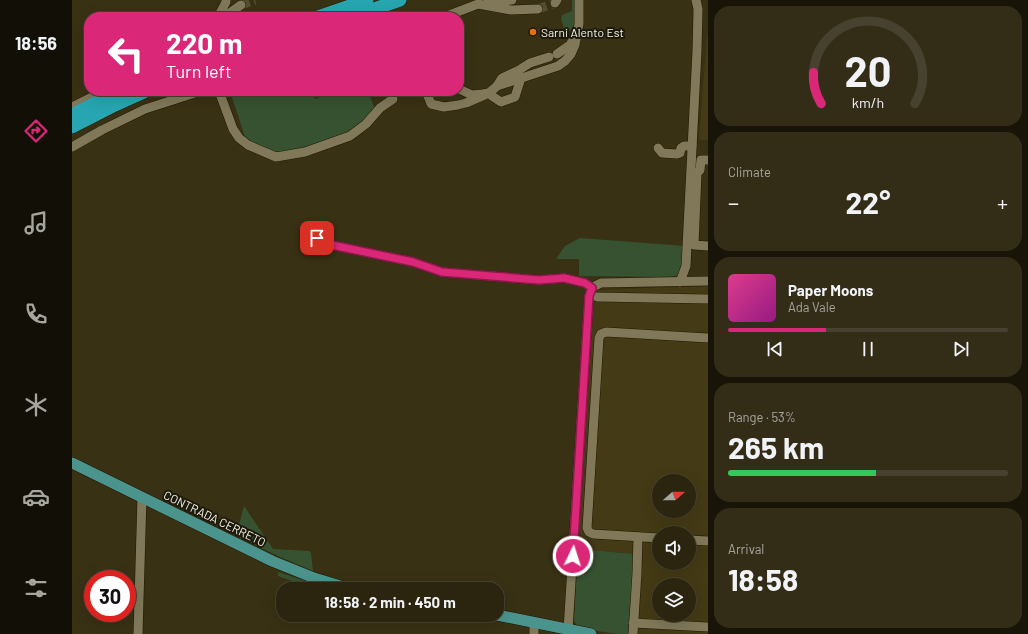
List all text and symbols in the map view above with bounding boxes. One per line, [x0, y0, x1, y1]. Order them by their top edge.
place label: Sarni Alento Est [541, 25, 624, 39]
text: 220 m [166, 26, 242, 60]
marker: Sarni Alento Est [528, 27, 538, 37]
icon: left [100, 28, 152, 80]
text: 18:56 [15, 32, 57, 54]
text: 20 [844, 45, 892, 95]
text: Turn left [166, 60, 232, 82]
text: km/h [852, 93, 884, 110]
icon: directions [22, 117, 50, 145]
text: Climate [728, 164, 771, 180]
text: 22° [846, 184, 890, 220]
text: − [728, 189, 739, 215]
text: + [997, 189, 1008, 215]
icon: music [22, 209, 50, 237]
pin [300, 221, 334, 255]
icon: arrive [306, 227, 328, 249]
text: Paper Moons [788, 281, 873, 299]
text: Ada Vale [788, 299, 836, 315]
icon: phone [22, 300, 50, 328]
icon: previous [764, 338, 786, 360]
icon: pause [857, 338, 879, 360]
icon: next [950, 338, 972, 360]
icon: climate [22, 391, 50, 419]
text: Range · 53% [728, 409, 796, 425]
text: 265 km [728, 429, 824, 465]
north arrow [652, 474, 696, 518]
map controls [652, 474, 696, 622]
icon: car [22, 483, 50, 511]
street label: CONTRADA CERRETO [162, 487, 268, 549]
button: sound [652, 526, 696, 570]
position arrow [552, 535, 594, 577]
text: Arrival [728, 541, 764, 557]
text: 18:58 [728, 561, 798, 597]
speed limit sign: 30 [84, 570, 136, 622]
icon: filters [22, 574, 50, 602]
button: layers [652, 578, 696, 622]
text: 18:58 · 2 min · 450 m [324, 593, 456, 611]

